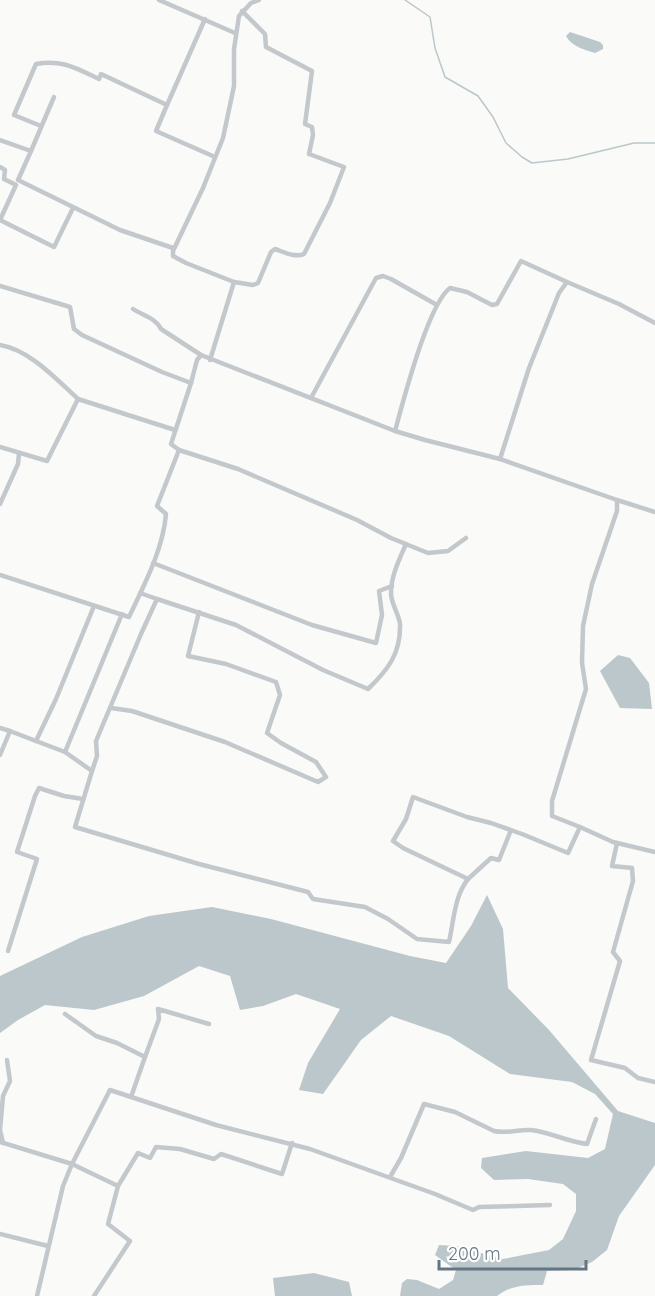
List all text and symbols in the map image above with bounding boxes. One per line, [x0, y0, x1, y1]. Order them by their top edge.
scale bar [439, 1233, 586, 1271]
text: 200 m [448, 1242, 501, 1265]

